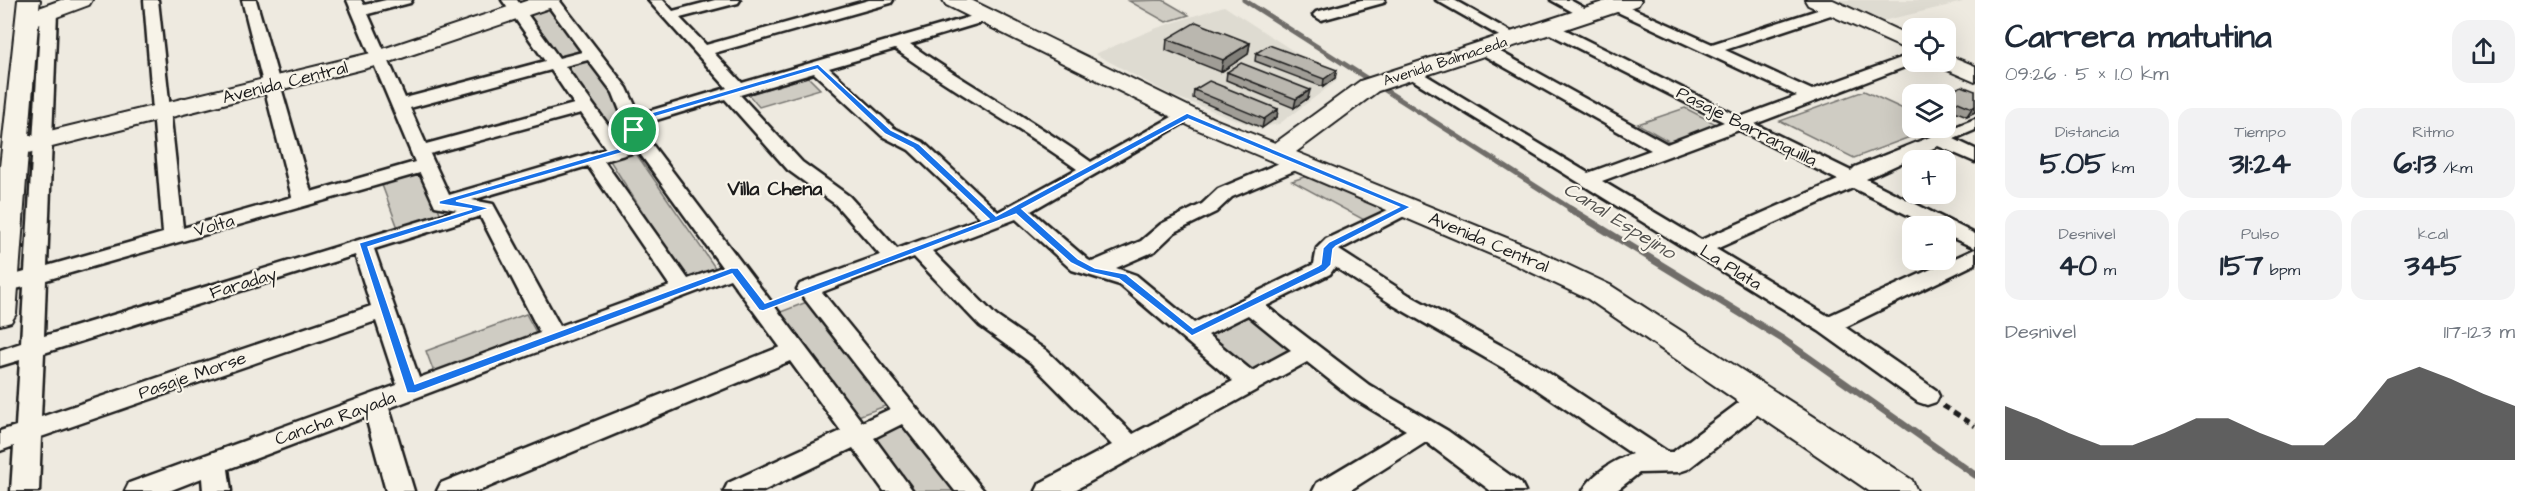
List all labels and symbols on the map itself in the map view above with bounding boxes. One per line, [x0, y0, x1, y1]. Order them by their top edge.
street label: Avenida Balmaceda [1380, 31, 1510, 91]
street label: Avenida Central [220, 55, 351, 110]
street label: Pasaje Barranquilla [1672, 80, 1821, 173]
pin [608, 104, 659, 155]
district label: Villa Chena [726, 175, 823, 203]
water label: Canal Espejino [1558, 175, 1682, 267]
street label: Avenida Central [1425, 206, 1553, 279]
street label: Volta [191, 208, 237, 243]
street label: La Plata [1695, 239, 1767, 296]
street label: Faraday [207, 261, 280, 306]
street label: Pasaje Morse [135, 345, 250, 406]
street label: Cancha Rayada [271, 385, 399, 453]

